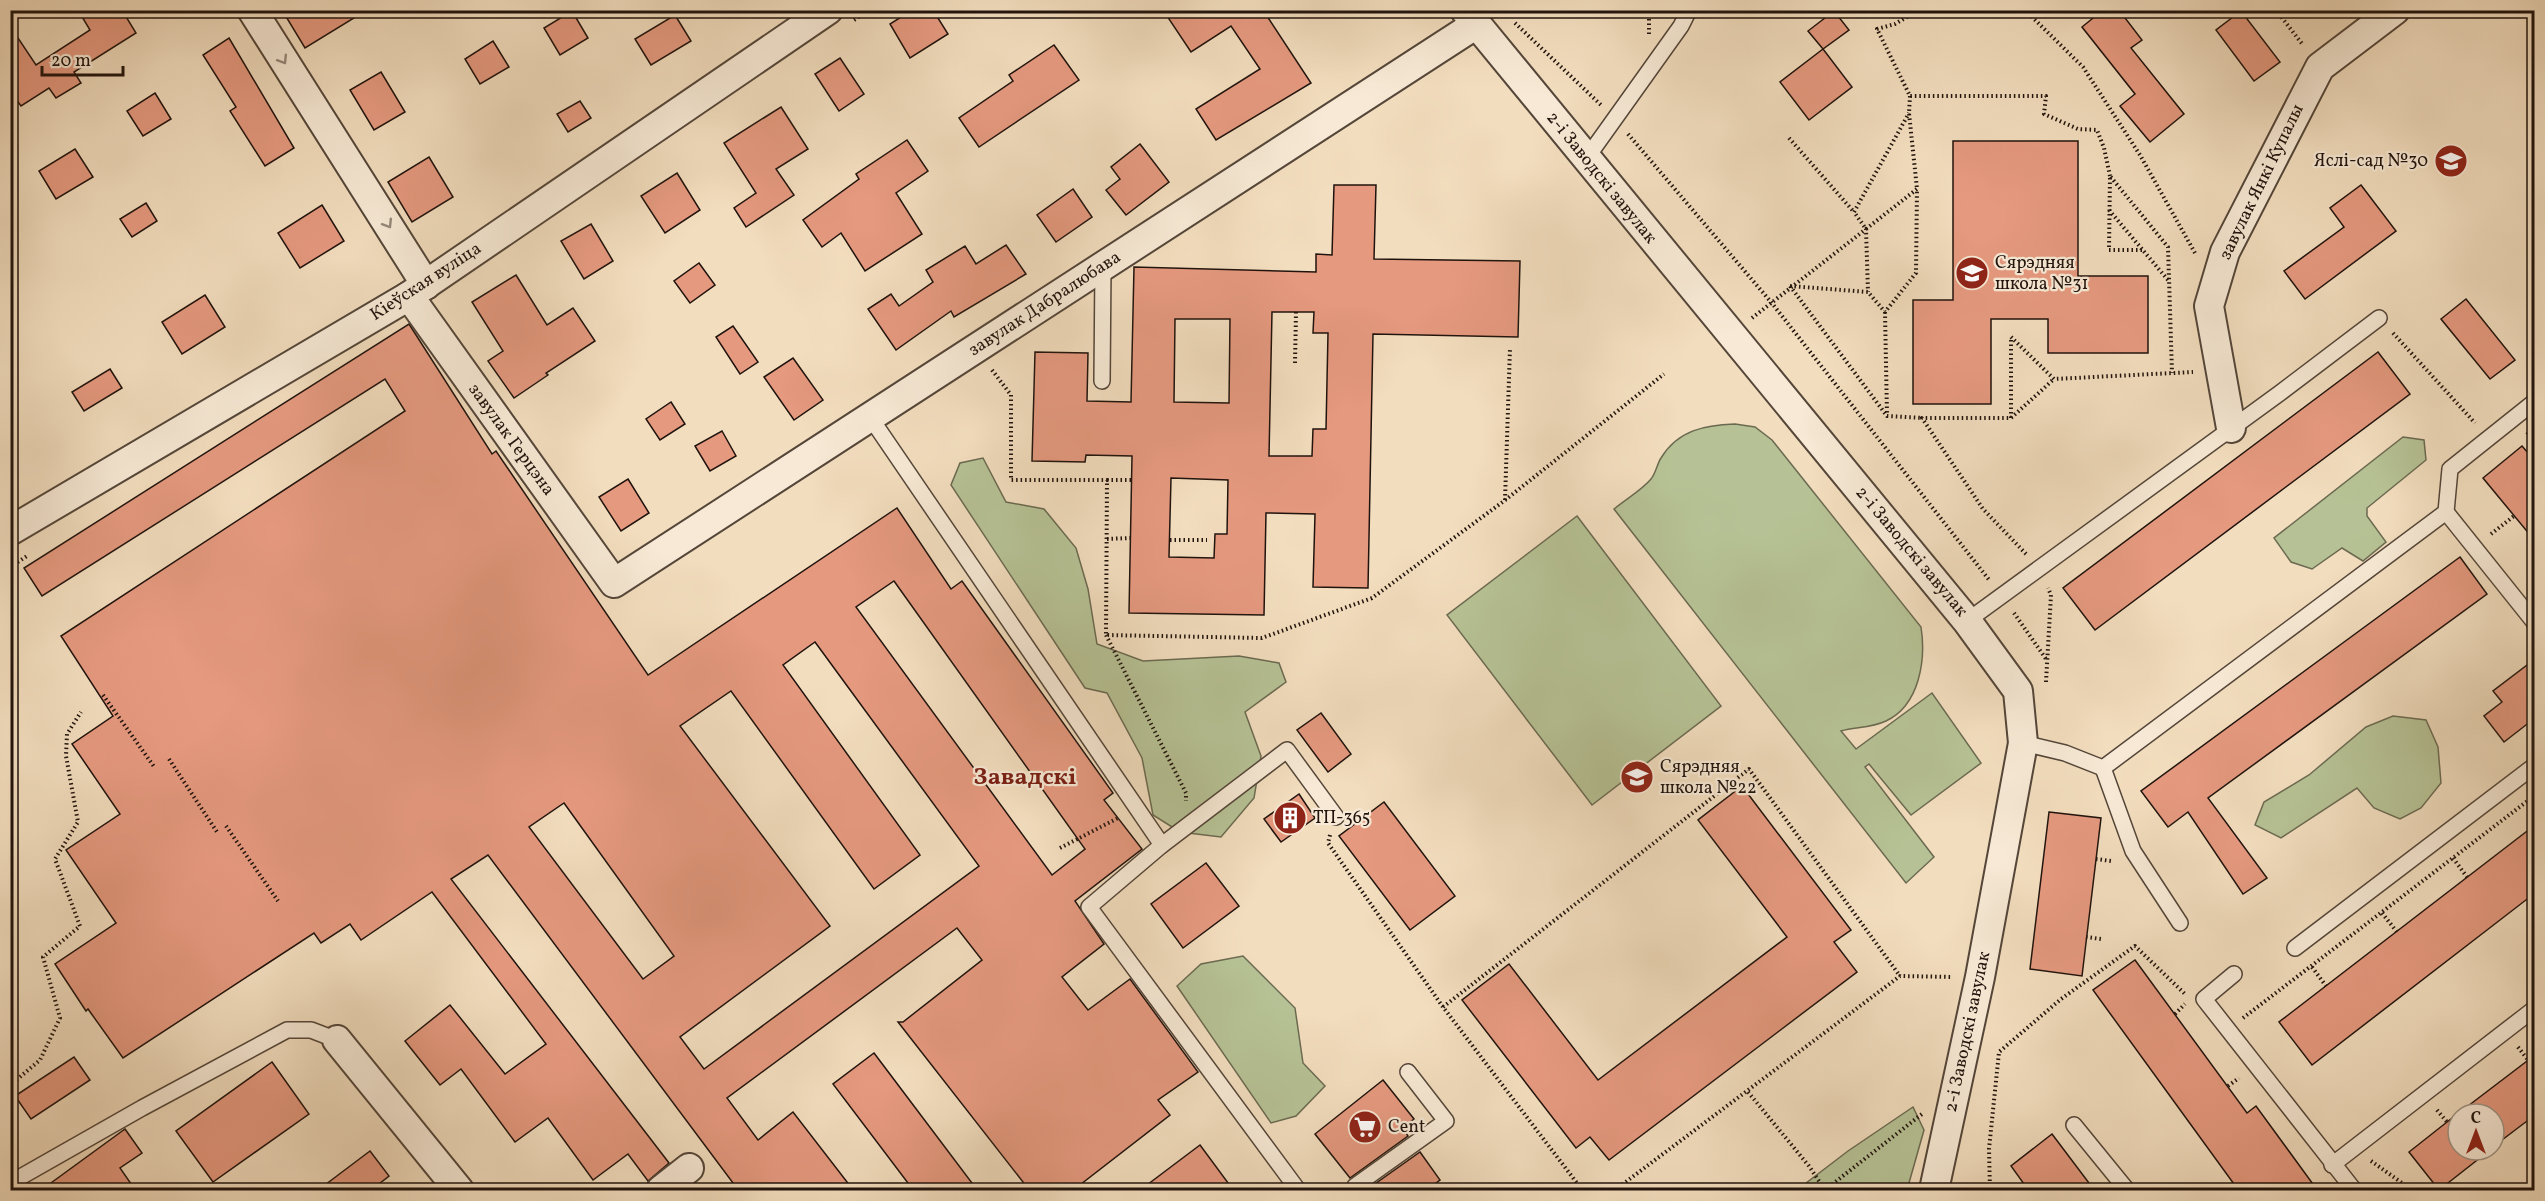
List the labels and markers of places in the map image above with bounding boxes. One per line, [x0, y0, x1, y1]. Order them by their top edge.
school or university icon: Яслі-сад №30 [2433, 143, 2469, 179]
place label: Яслі-сад №30 [2314, 149, 2428, 174]
place label: Сярэдняя школа №31 [1995, 251, 2088, 297]
school or university icon: Сярэдняя школа №31 [1954, 255, 1990, 291]
place label: Сярэдняя школа №22 [1660, 755, 1757, 801]
school or university icon: Сярэдняя школа №22 [1619, 759, 1655, 795]
building icon: ТП-365 [1272, 800, 1308, 836]
place label: ТП-365 [1313, 806, 1370, 831]
supermarket icon: Cent [1347, 1109, 1383, 1145]
place label: Cent [1388, 1115, 1425, 1140]

